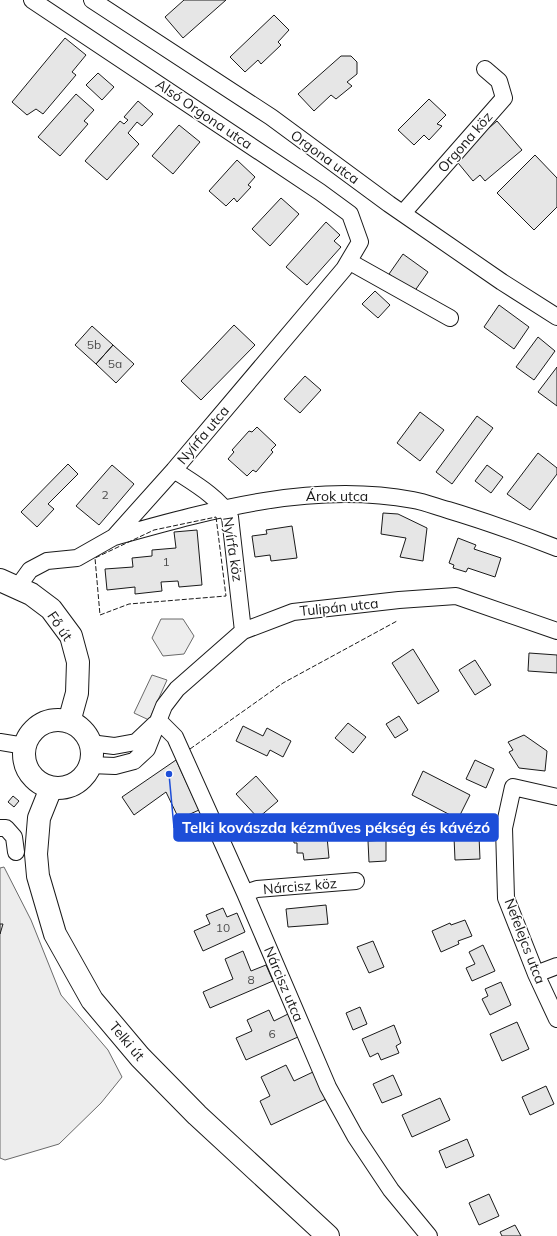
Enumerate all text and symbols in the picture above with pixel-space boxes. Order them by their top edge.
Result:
street label: Alsó Orgona utca [152,75,256,153]
street label: Orgona köz [434,108,496,176]
street label: Orgona utca [287,126,363,188]
house number: 5b [87,337,101,352]
house number: 5a [108,356,122,371]
street label: Nyírfa utca [173,402,233,468]
house number: 2 [101,487,109,502]
street label: Árok utca [306,487,368,505]
street label: Nyírfa köz [219,515,247,583]
house number: 1 [162,554,170,569]
street label: Tulipán utca [299,594,379,620]
street label: Fő út [44,608,77,644]
callout: Telki kovászda kézműves pékség és kávézó [174,814,498,841]
text: Telki kovászda kézműves pékség és kávézó [182,818,490,837]
street label: Nárcisz köz [262,874,338,898]
street label: Nefelejcs utca [500,896,550,986]
house number: 10 [216,920,230,935]
street label: Nárcisz utca [260,944,308,1024]
house number: 8 [247,972,255,987]
street label: Telki út [105,1018,149,1064]
house number: 6 [268,1026,276,1041]

